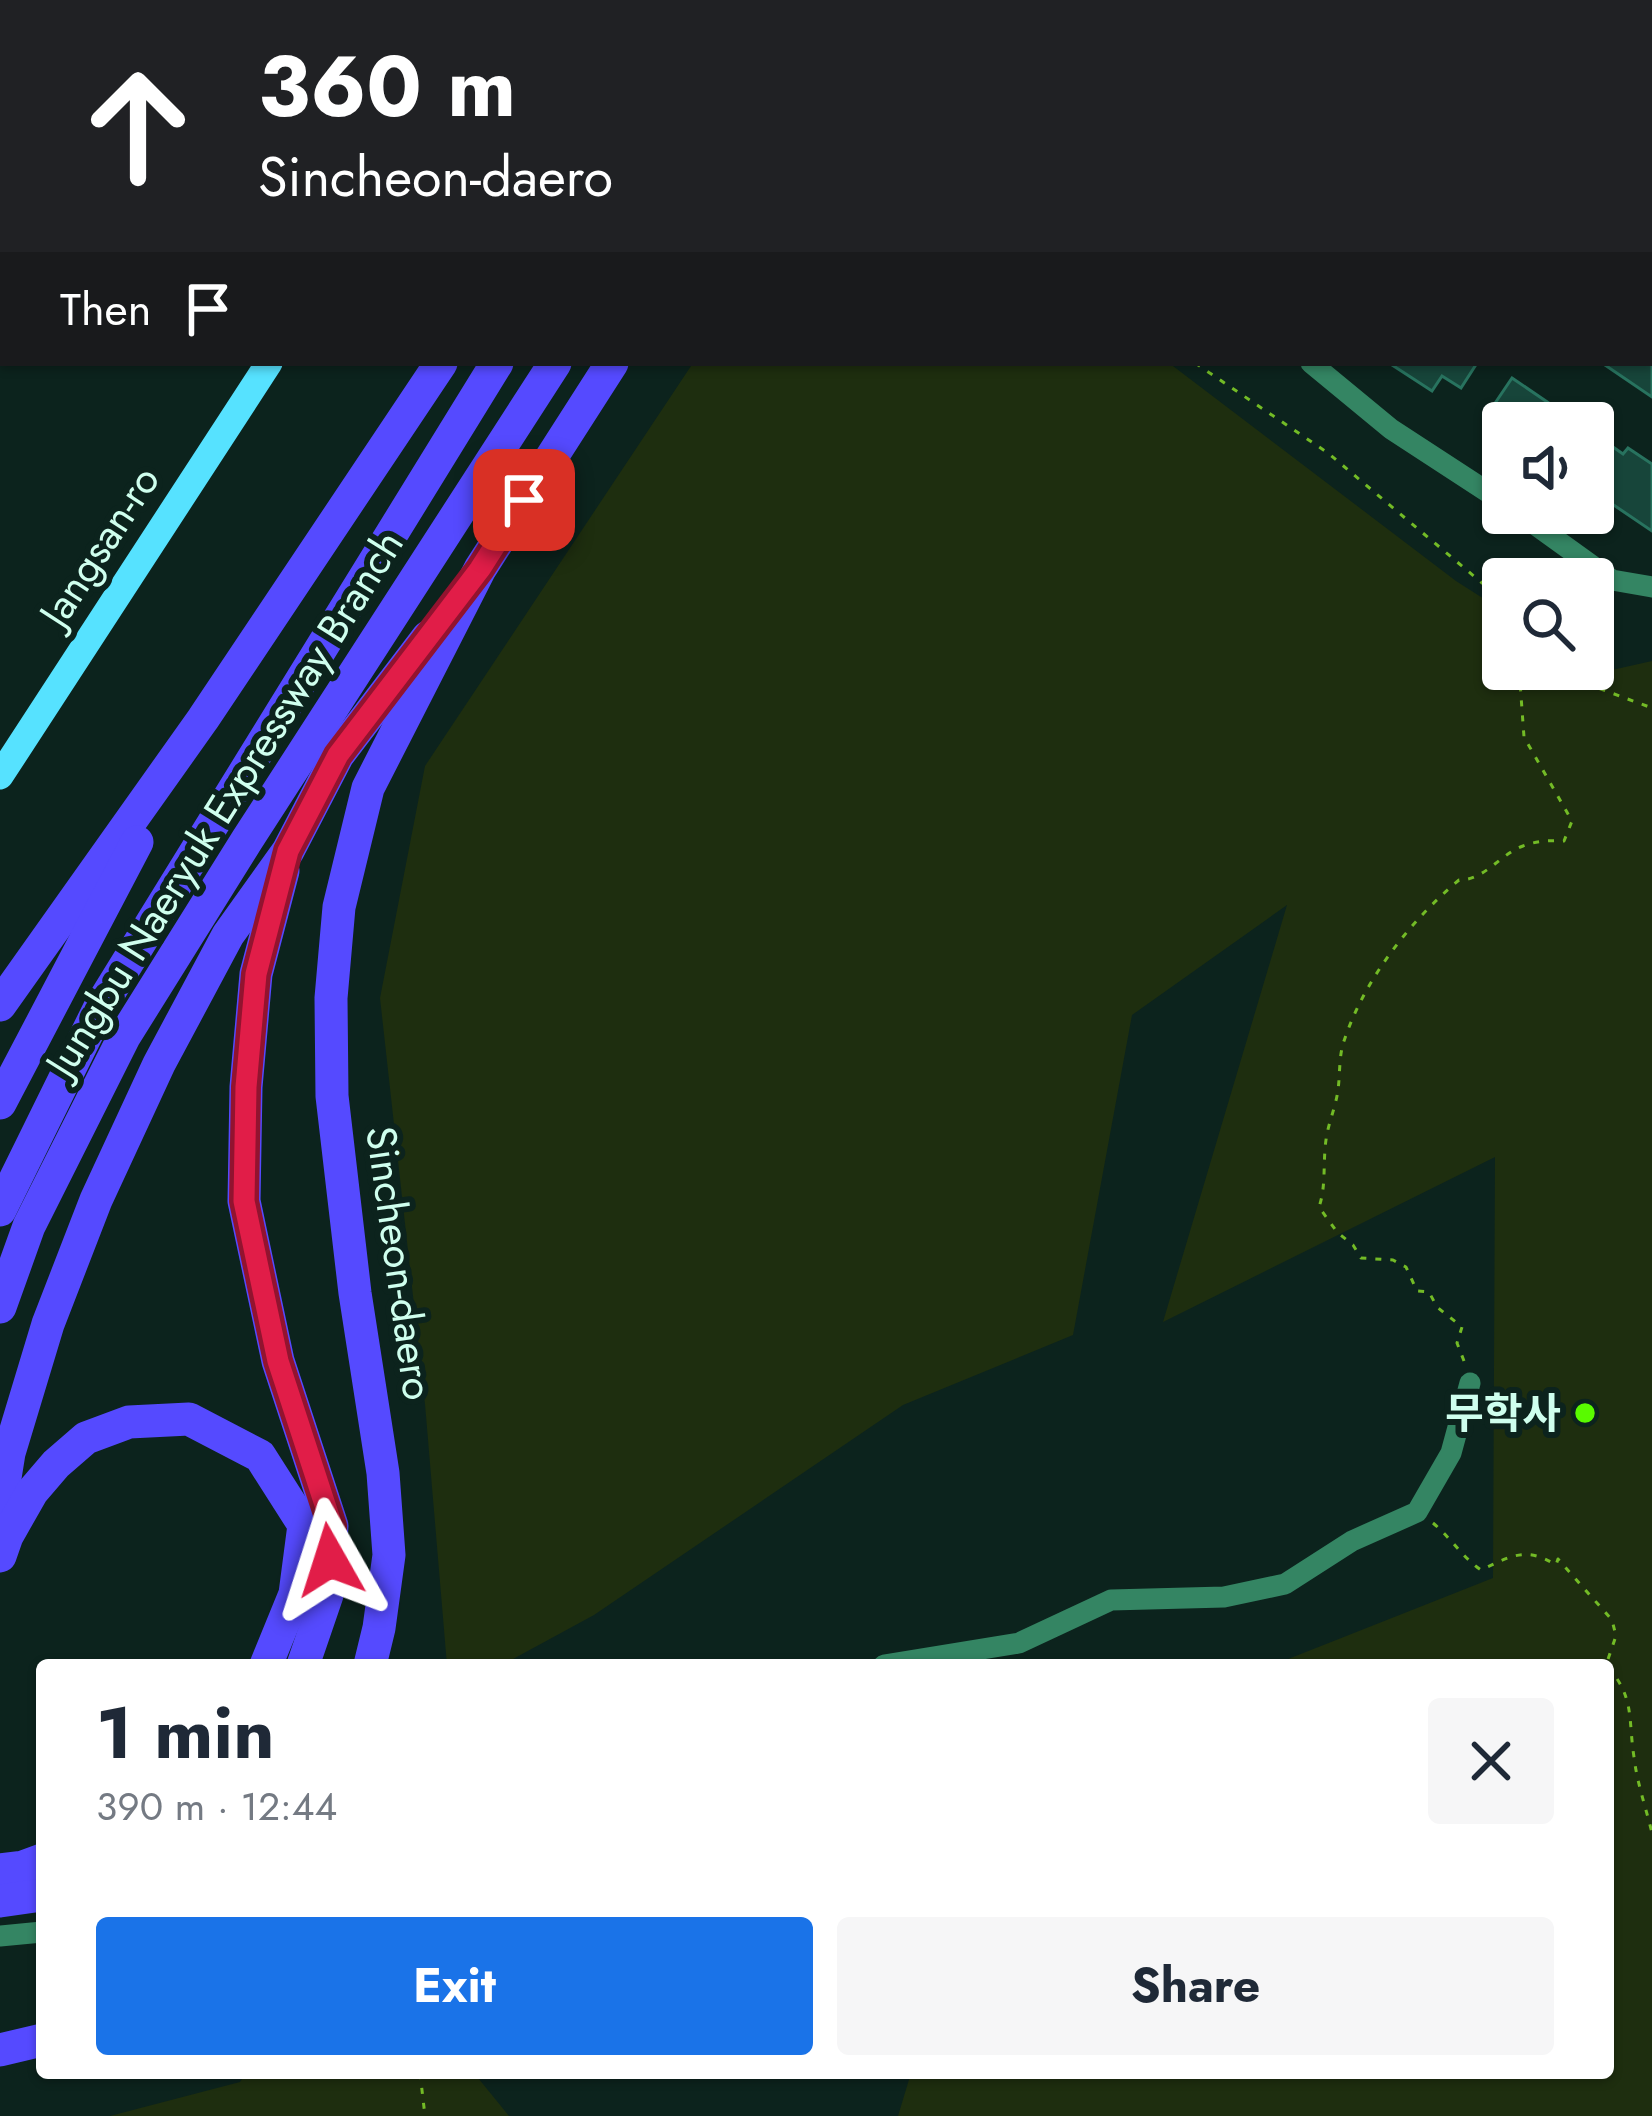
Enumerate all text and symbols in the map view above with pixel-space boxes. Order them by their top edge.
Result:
text: 360 m [258,26,516,148]
icon: ahead [60,48,216,204]
text: Sincheon-daero [258,138,613,216]
icon: arrive [175,276,241,342]
text: Then [60,277,151,342]
map controls [1482,402,1614,690]
button: sound [1482,402,1614,534]
pin [473,449,575,551]
street label: Jangsan-ro [22,454,174,643]
icon: arrive [491,467,557,533]
street label: Jungbu Naeryuk Expressway Branch [28,518,418,1092]
button: search [1482,558,1614,690]
street label: Sincheon-daero [350,1122,449,1404]
place label: 무학사 [1445,1383,1561,1444]
marker: 무학사 [1572,1400,1598,1426]
position arrow [267,1497,393,1623]
text: 1 min [96,1681,275,1785]
button: close [1428,1698,1554,1824]
text: 390 m · 12:44 [96,1778,337,1835]
button: Exit [96,1917,813,2055]
button: Share [837,1917,1554,2055]

